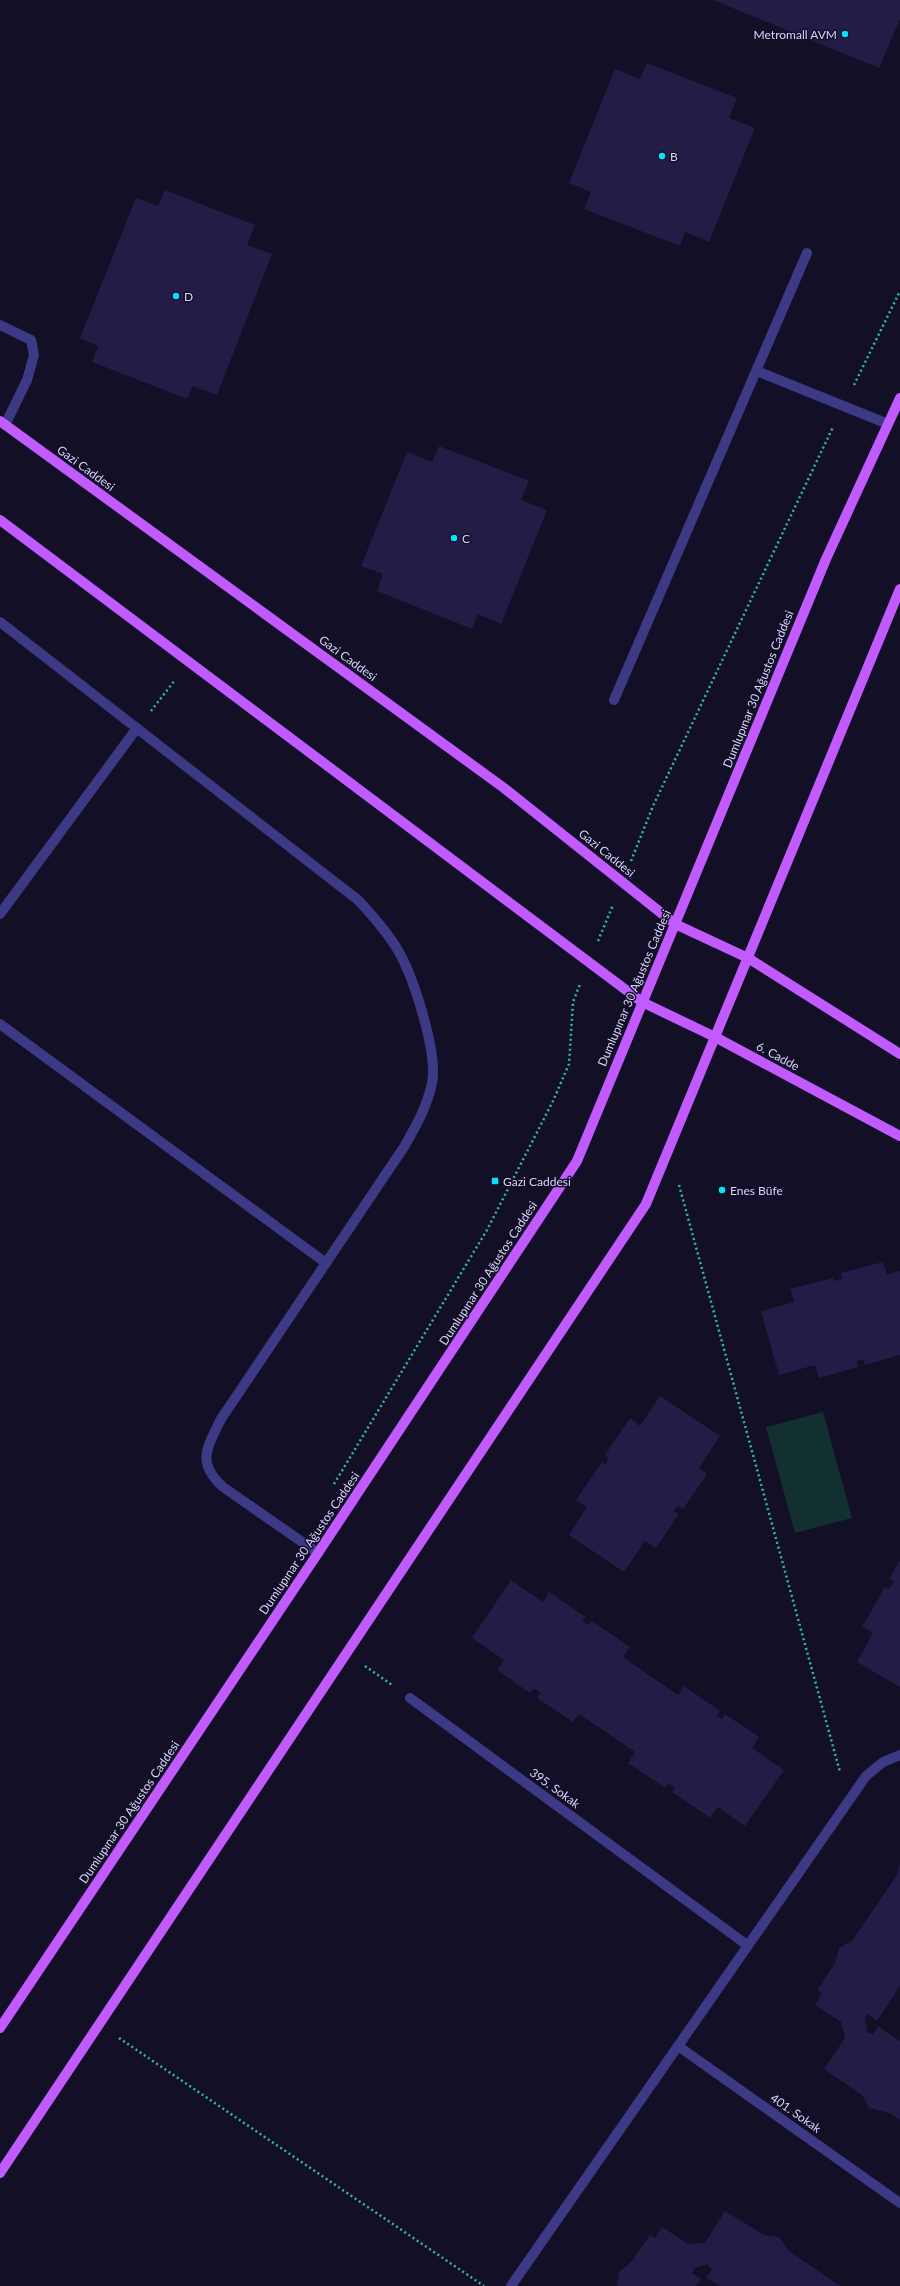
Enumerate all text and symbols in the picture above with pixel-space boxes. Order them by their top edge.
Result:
place label: Metromall AVM [754,27,837,42]
marker: Metromall AVM [840,29,850,39]
place label: B [670,149,678,164]
marker: B [657,151,667,161]
place label: D [184,289,193,304]
marker: D [171,291,181,301]
street label: Gazi Caddesi [54,442,118,494]
place label: C [462,531,470,546]
marker: C [449,533,459,543]
street label: Dumlupınar 30 Ağustos Caddesi [719,608,797,770]
street label: Gazi Caddesi [316,632,380,684]
street label: Gazi Caddesi [576,826,638,880]
street label: Dumlupınar 30 Ağustos Caddesi [594,907,674,1069]
street label: 6. Cadde [754,1038,802,1074]
place label: Gazi Caddesi [503,1174,571,1189]
marker: Gazi Caddesi [490,1176,500,1186]
place label: Enes Büfe [730,1183,783,1198]
marker: Enes Büfe [717,1185,727,1195]
street label: Dumlupınar 30 Ağustos Caddesi [436,1198,540,1348]
street label: Dumlupınar 30 Ağustos Caddesi [256,1469,362,1617]
street label: Dumlupınar 30 Ağustos Caddesi [76,1738,182,1886]
street label: 395. Sokak [527,1765,584,1812]
street label: 401. Sokak [768,2090,825,2136]

